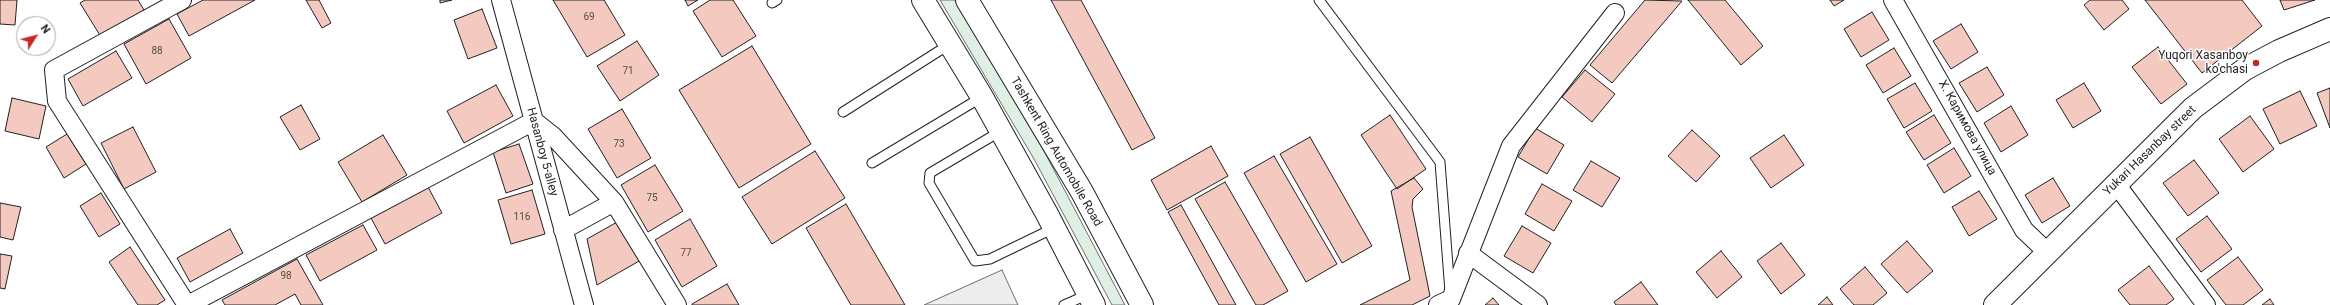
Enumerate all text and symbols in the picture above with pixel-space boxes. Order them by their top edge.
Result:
house number: 69 [583,11,595,23]
north arrow [16,16,56,56]
text: N [38,22,53,36]
house number: 88 [151,45,163,57]
place label: Yuqori Xasanboy ko'chasi [2158,49,2248,77]
marker: Yuqori Xasanboy ko'chasi [2251,58,2261,68]
house number: 71 [622,65,634,77]
street label: Tashkent Ring Automobile Road [1007,75,1105,229]
street label: Х. Каримова улица [1935,78,1999,178]
street label: Yukari Hasanbay street [2101,103,2199,199]
street label: Hasanboy 5-alley [523,106,561,198]
house number: 73 [613,138,625,150]
house number: 75 [646,192,658,204]
house number: 116 [514,211,530,223]
house number: 77 [680,247,692,259]
house number: 98 [280,270,292,282]

